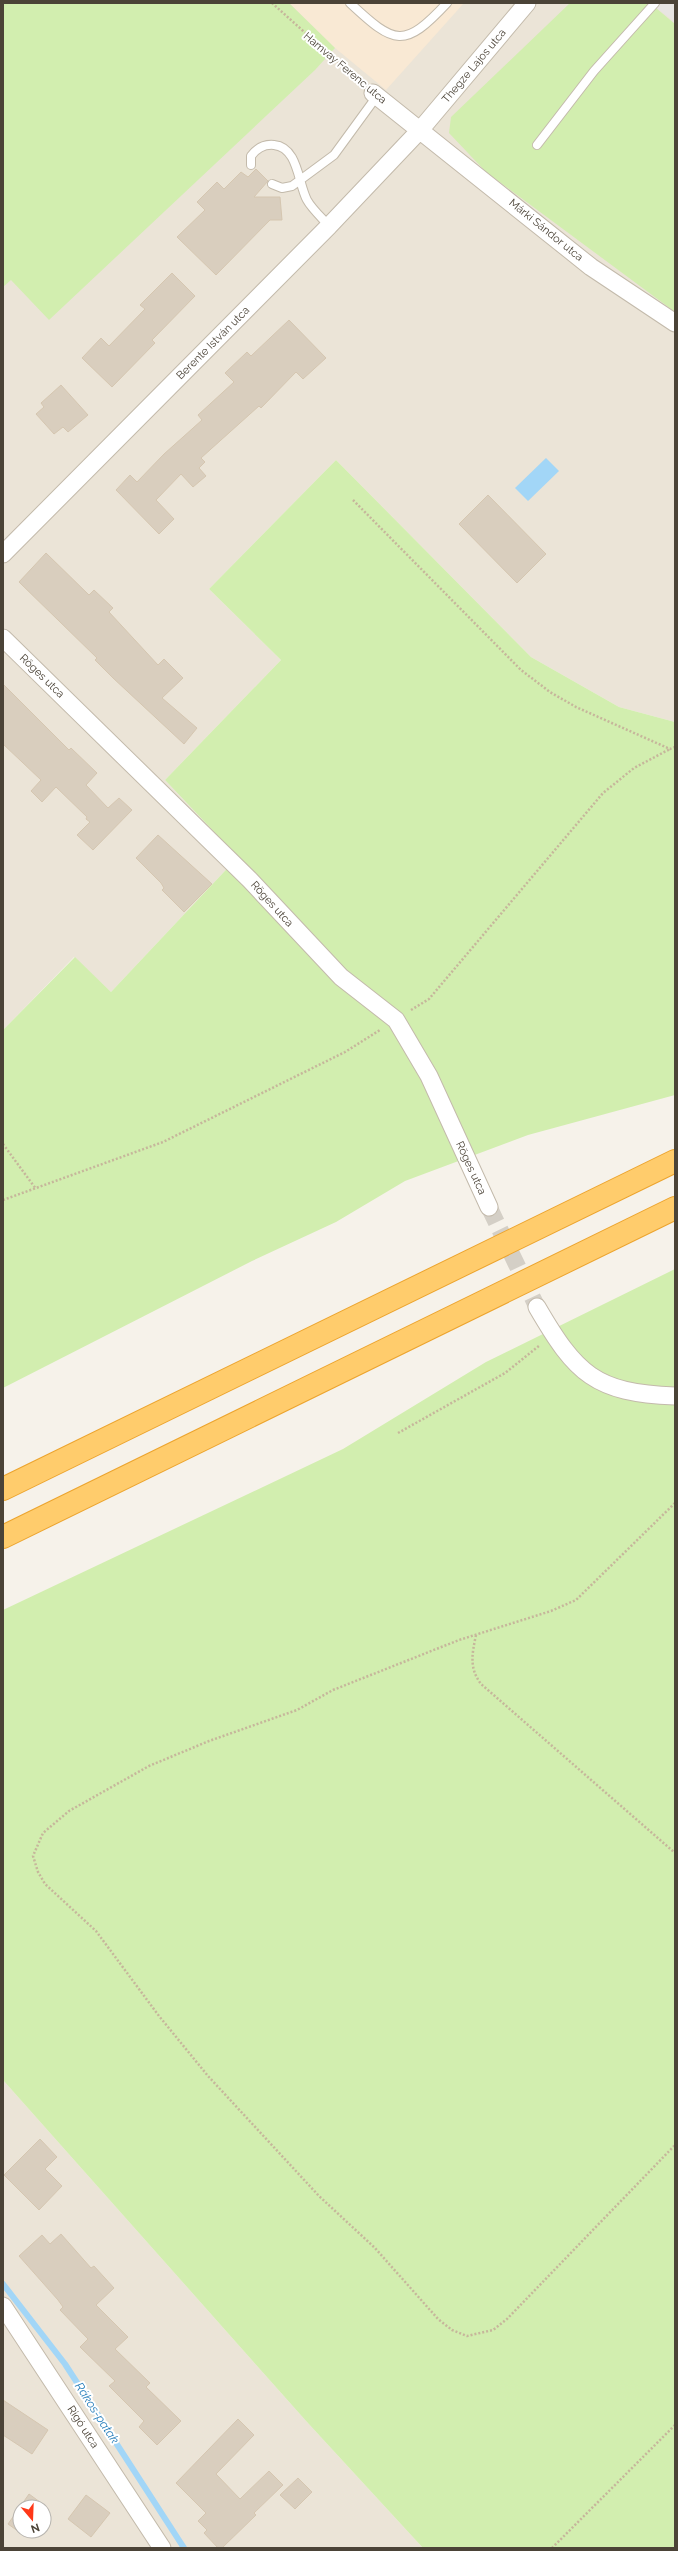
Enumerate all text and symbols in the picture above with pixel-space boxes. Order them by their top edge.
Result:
street label: Thegze Lajos utca [439,26,509,106]
street label: Hamvay Ferenc utca [301,30,389,106]
street label: Márki Sándor utca [506,196,586,264]
street label: Berente István utca [174,304,252,382]
street label: Röges utca [17,651,67,701]
street label: Röges utca [248,878,296,930]
street label: Röges utca [453,1139,489,1197]
water label: Rákos-patak [72,2380,122,2447]
street label: Rigó utca [65,2403,101,2451]
north arrow [12,2499,52,2539]
text: N [29,2520,41,2535]

